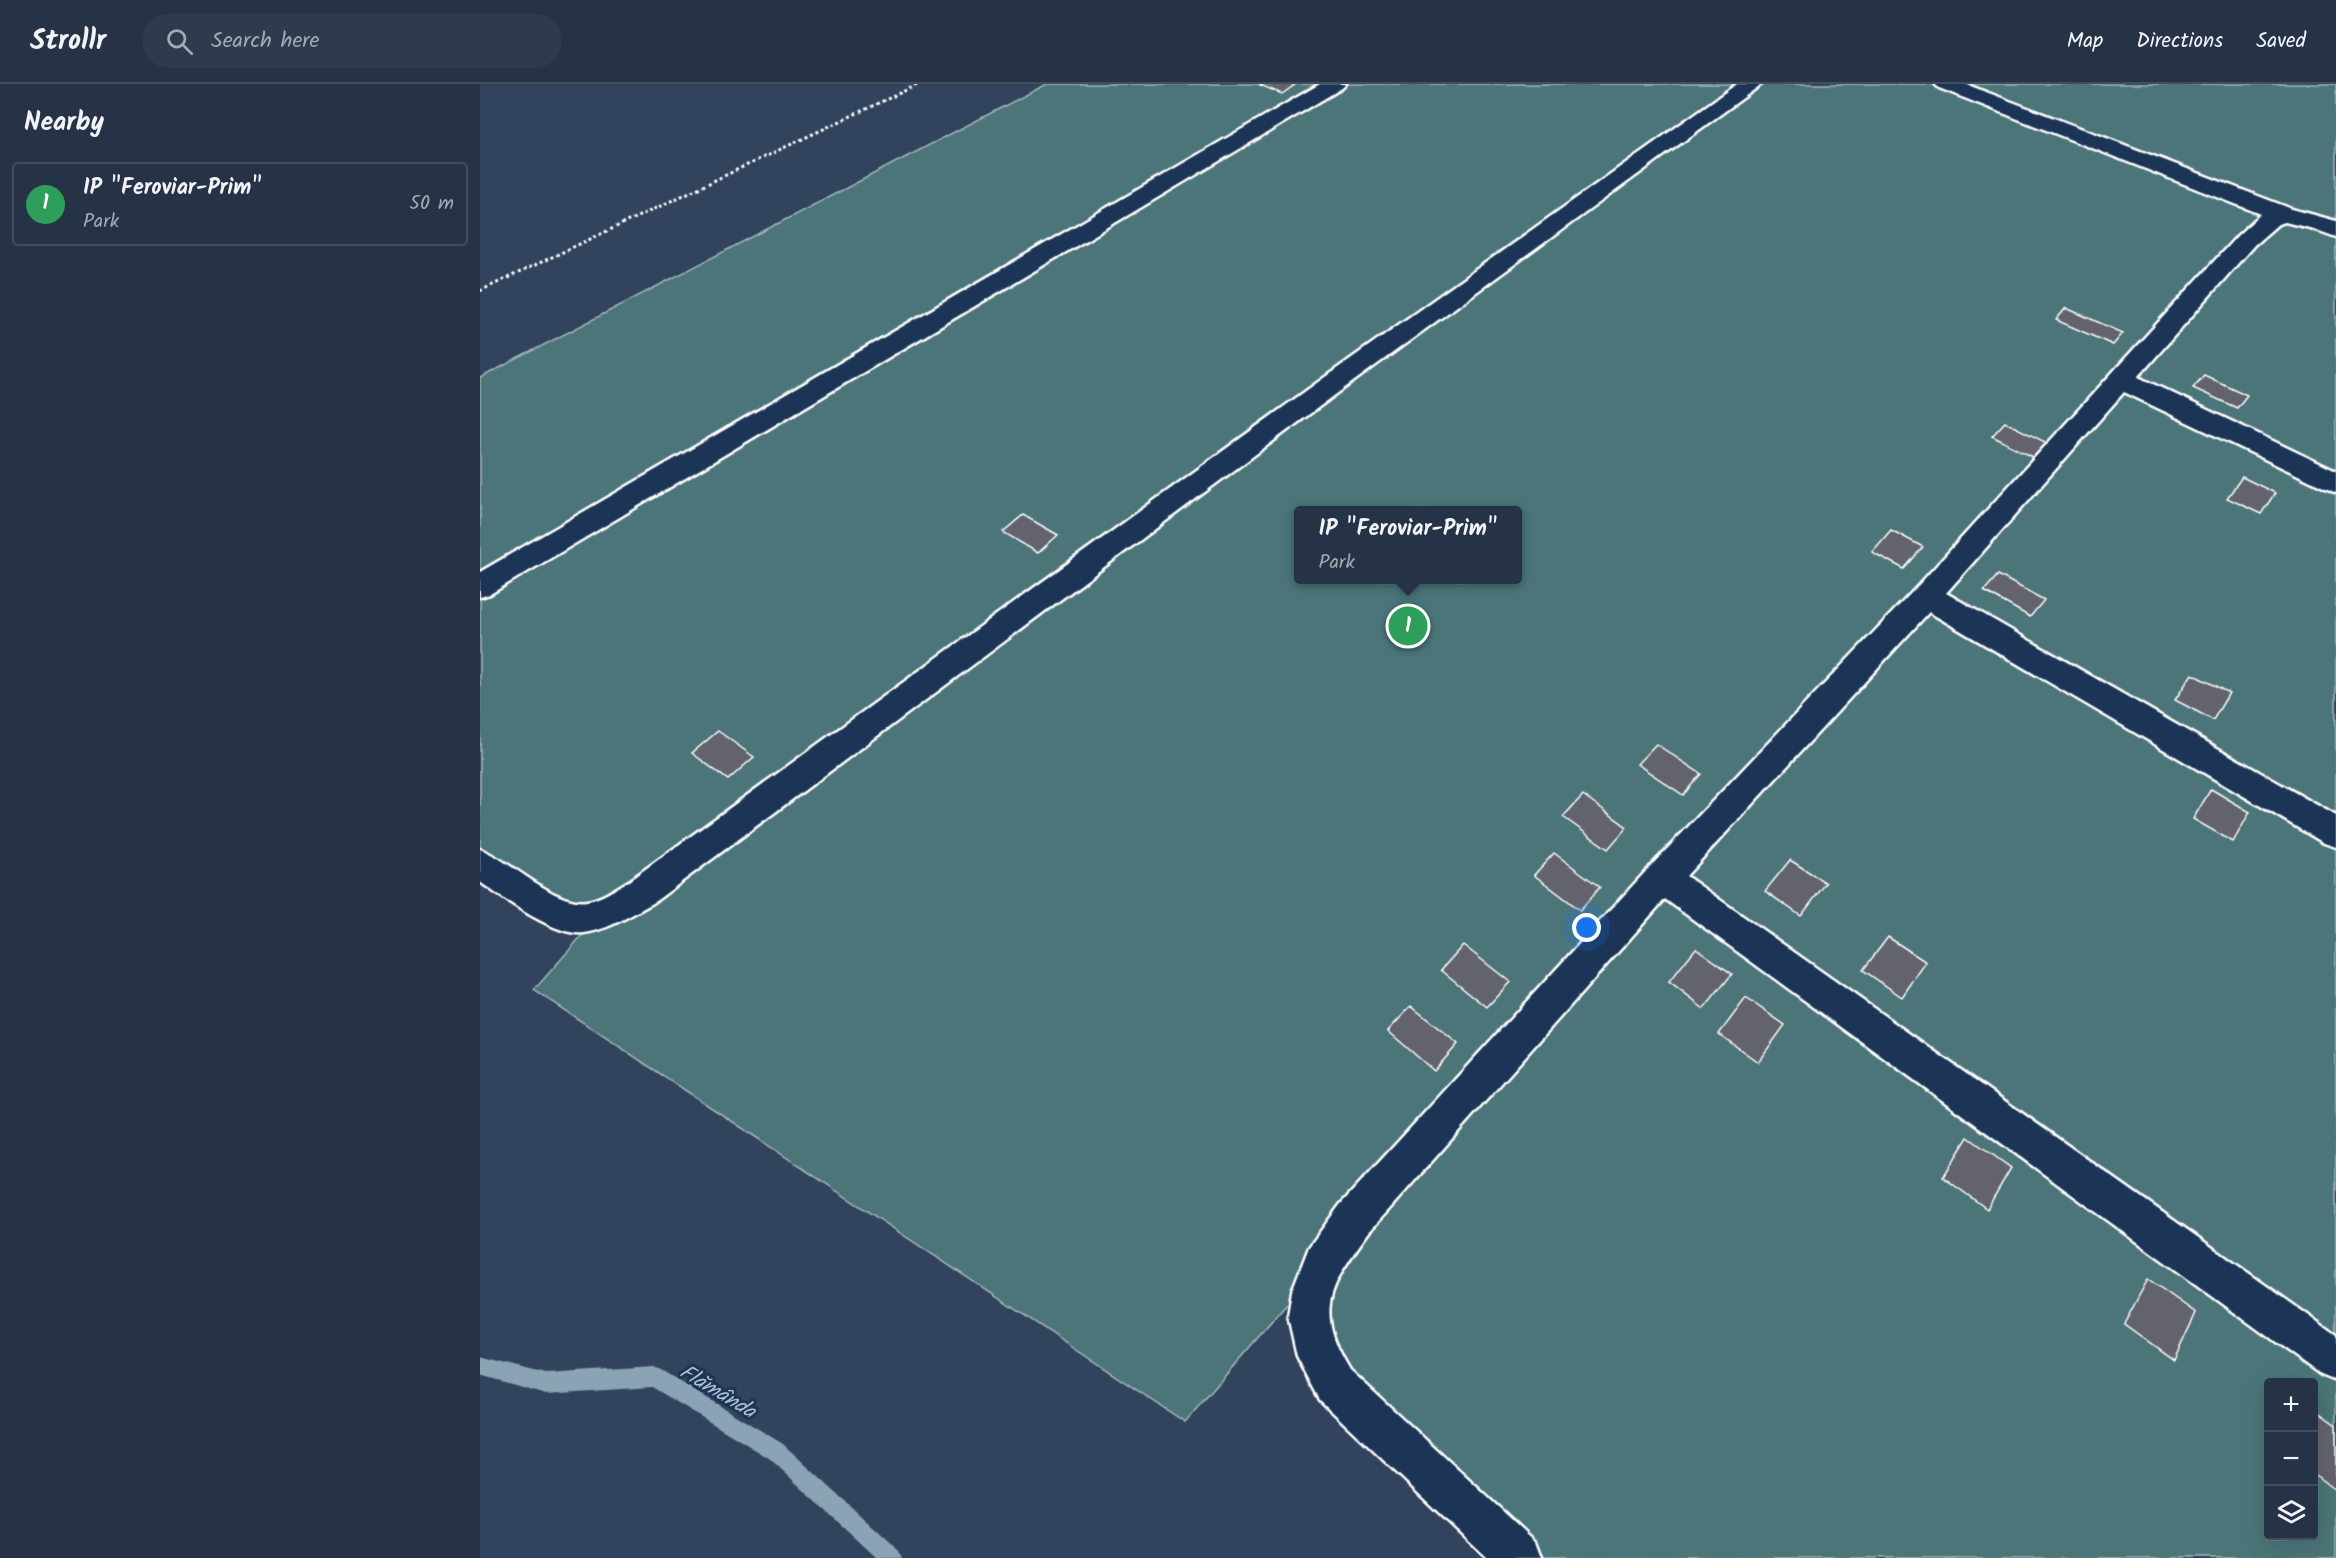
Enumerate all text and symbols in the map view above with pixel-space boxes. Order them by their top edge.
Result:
search box [142,14,562,68]
text: Strollr [30,19,106,64]
text: Search here [211,24,320,59]
icon: search [163,25,196,58]
text: Map [2067,25,2103,58]
text: Directions [2136,25,2223,58]
text: Saved [2256,25,2306,58]
text: Nearby [24,102,104,144]
text: IP "Feroviar-Prim" [83,171,262,206]
text: 1 [42,188,49,220]
text: 50 m [409,188,454,220]
text: Park [83,206,119,238]
popup [1294,506,1522,584]
text: IP "Feroviar-Prim" [1319,512,1497,547]
text: Park [1319,547,1355,579]
pin: 1 [1388,604,1428,648]
your location [1572,913,1601,942]
water label: Flămânda [673,1356,763,1429]
map controls [2264,1378,2318,1540]
button: + [2264,1378,2318,1432]
button: − [2264,1432,2318,1486]
button: layers [2264,1486,2318,1540]

